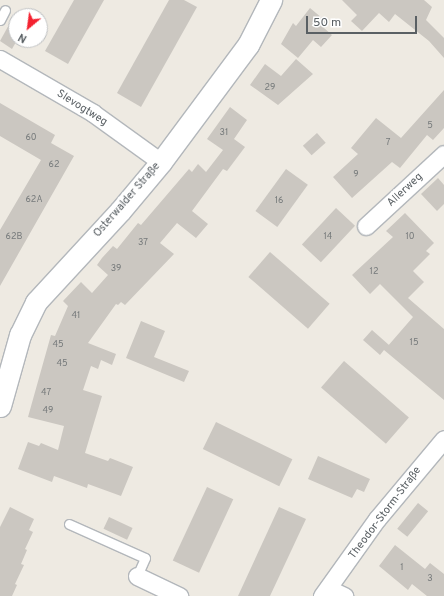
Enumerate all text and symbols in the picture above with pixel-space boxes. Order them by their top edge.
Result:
north arrow [8,8,48,48]
scale bar [308,8,419,34]
text: 50 m [313,15,341,31]
text: N [16,30,30,46]
house number: 29 [265,83,275,93]
street label: Slevogtweg [54,87,110,129]
house number: 5 [427,121,433,131]
house number: 31 [220,128,228,138]
house number: 60 [25,133,37,143]
house number: 7 [386,138,390,148]
house number: 62 [49,160,59,170]
street label: Osterwalder Straße [91,160,163,240]
house number: 9 [353,170,359,180]
street label: Allerweg [385,170,425,210]
house number: 62A [26,195,42,205]
house number: 16 [275,196,283,206]
house number: 62B [6,232,22,242]
house number: 14 [324,232,332,242]
house number: 10 [405,232,415,242]
house number: 37 [138,238,148,248]
house number: 39 [111,264,121,274]
house number: 12 [370,267,378,277]
house number: 41 [72,311,80,321]
house number: 15 [410,338,418,348]
house number: 45 [52,340,64,350]
house number: 45 [56,359,68,369]
house number: 47 [41,388,51,398]
house number: 49 [43,406,53,416]
street label: Theodor-Storm-Straße [346,464,424,562]
house number: 1 [400,563,404,573]
house number: 3 [427,574,433,584]

